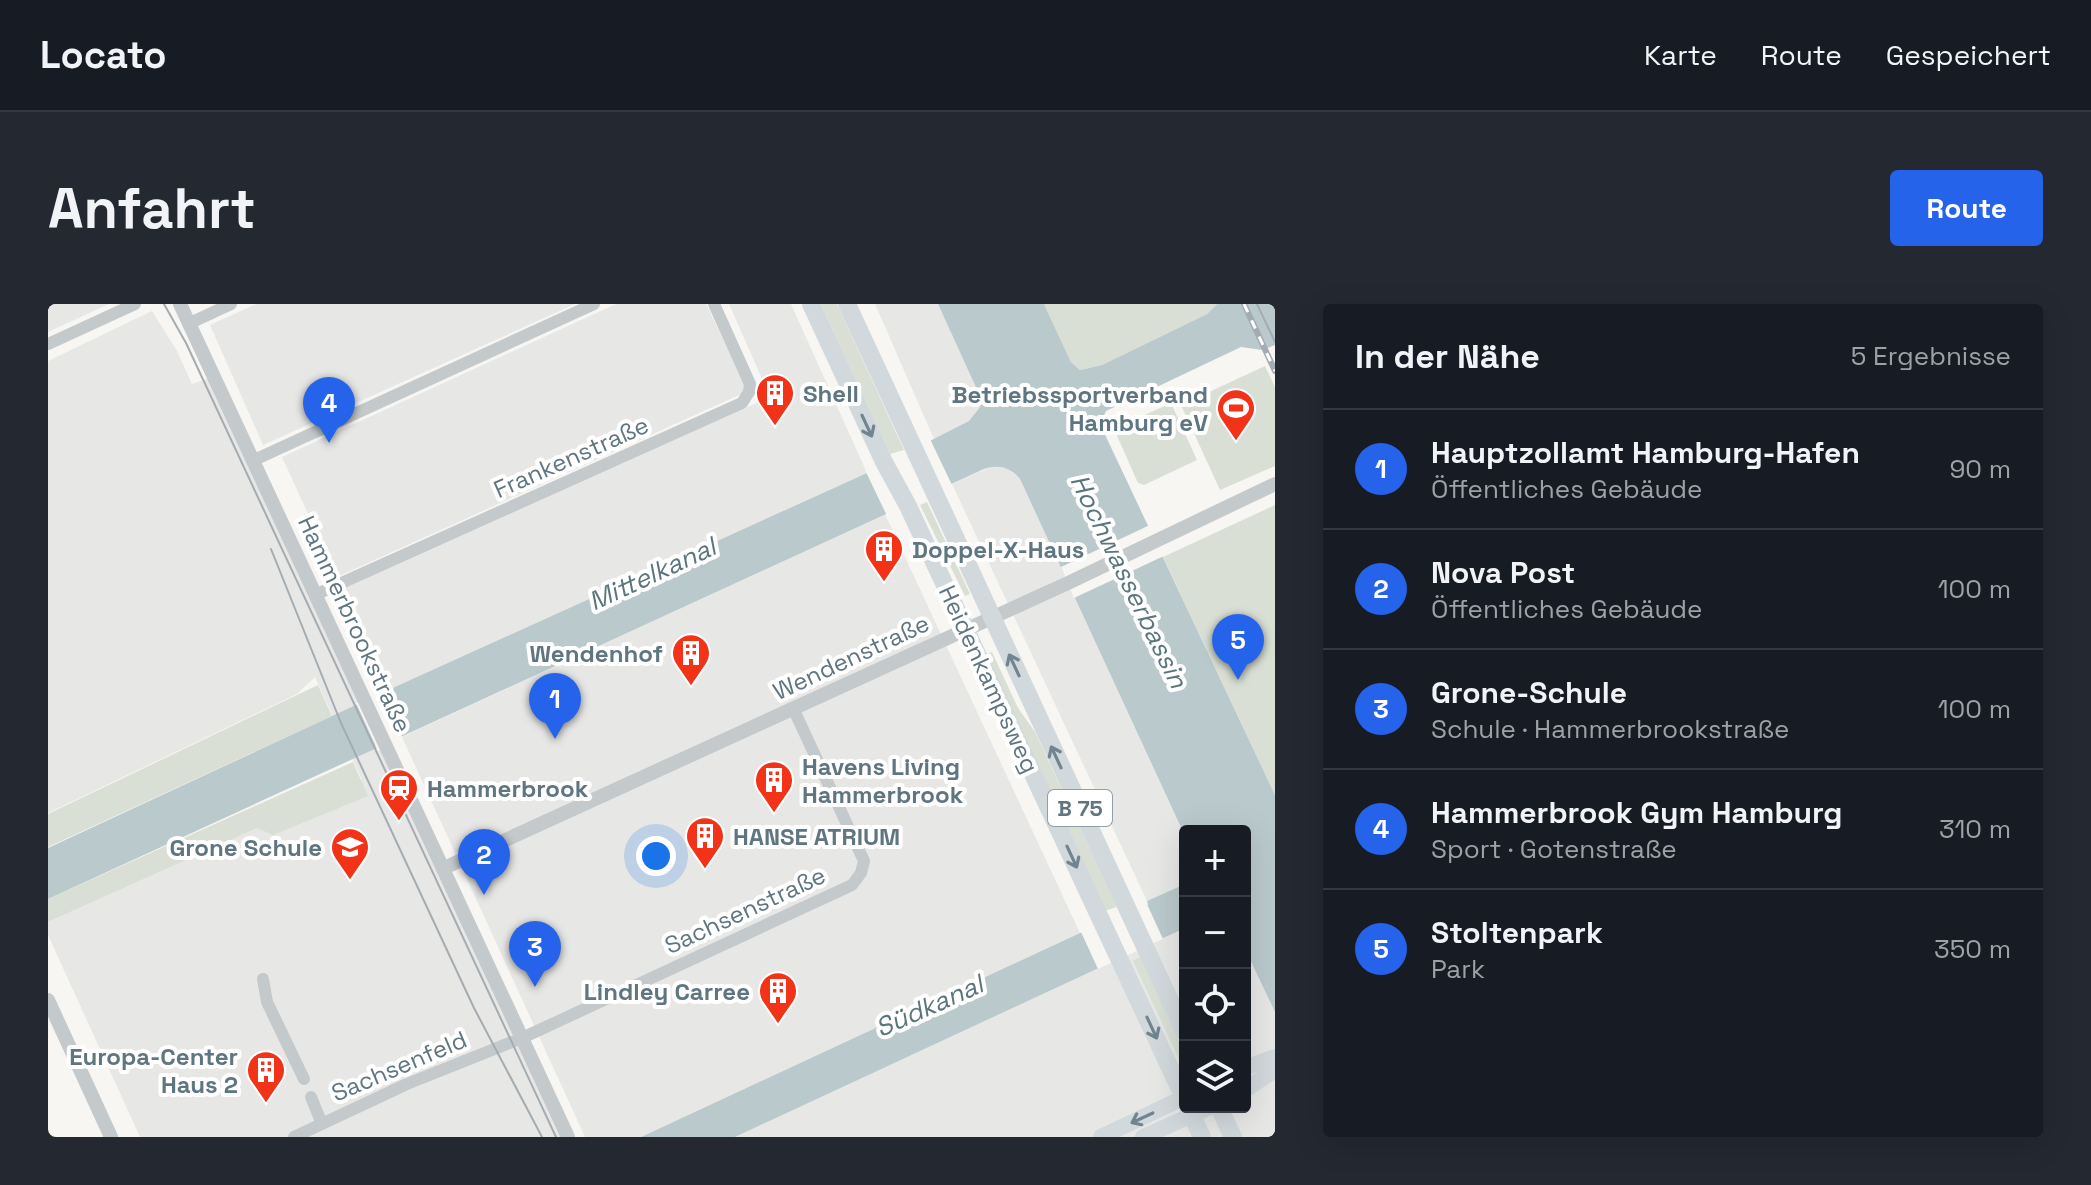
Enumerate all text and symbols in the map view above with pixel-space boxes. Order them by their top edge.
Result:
text: Locato [40,31,167,79]
text: Karte [1644,37,1717,73]
text: Route [1761,37,1842,73]
text: Gespeichert [1886,37,2051,73]
button: Route [1890,170,2043,246]
text: Anfahrt [48,173,256,244]
text: In der Nähe [1355,335,1540,378]
text: 5 Ergebnisse [1851,339,2011,373]
building icon: Shell [754,372,796,427]
pin: 4 [303,377,355,443]
place label: Shell [803,378,859,409]
place label: Betriebssportverband Hamburg eV [952,379,1208,438]
sports icon: Betriebssportverband Hamburg eV [1215,387,1257,442]
street label: Frankenstraße [489,409,653,505]
one-way arrow [860,413,875,437]
text: Hauptzollamt Hamburg-Hafen [1431,433,1860,472]
text: 1 [1375,452,1387,486]
text: 90 m [1949,452,2011,486]
water label: Hochwasserbassin [1062,468,1196,694]
text: Öffentliches Gebäude [1431,472,1703,506]
street label: Hammerbrookstraße [291,511,419,737]
building icon: Doppel-X-Haus [863,528,905,583]
water label: Mittelkanal [583,529,724,618]
place label: Doppel-X-Haus [912,534,1084,565]
text: Nova Post [1431,553,1575,592]
text: 2 [1373,572,1389,606]
text: 100 m [1938,572,2011,606]
street label: Heidenkampsweg [932,580,1046,778]
text: Öffentliches Gebäude [1431,592,1703,626]
street label: Wendenstraße [768,607,934,707]
pin: 5 [1212,614,1264,680]
building icon: Wendenhof [670,632,712,687]
place label: Wendenhof [529,638,663,669]
one-way arrow [1005,653,1020,678]
pin: 1 [529,673,581,739]
text: Grone-Schule [1431,673,1627,712]
text: 3 [1373,692,1389,726]
text: 100 m [1938,692,2011,726]
text: Schule · Hammerbrookstraße [1431,712,1789,746]
one-way arrow [1048,745,1063,770]
place label: Havens Living Hammerbrook [802,751,964,810]
building icon: Havens Living Hammerbrook [753,759,795,814]
station icon: Hammerbrook [378,767,420,822]
place label: Hammerbrook [427,773,589,804]
road number: B 75 [1048,790,1112,826]
text: Hammerbrook Gym Hamburg [1431,793,1843,832]
text: 4 [1373,812,1389,846]
text: 310 m [1939,812,2011,846]
building icon: HANSE ATRIUM [684,815,726,870]
place label: HANSE ATRIUM [733,821,900,852]
map controls [1179,825,1251,1113]
button: + [1179,825,1251,897]
school or university icon: Grone Schule [329,826,371,881]
pin: 2 [458,829,510,895]
place label: Grone Schule [169,832,322,863]
text: Sport · Gotenstraße [1431,832,1677,866]
your location [636,836,676,876]
one-way arrow [1065,845,1080,869]
street label: Sachsenstraße [660,859,830,961]
button: − [1179,897,1251,969]
text: Stoltenpark [1431,913,1603,952]
pin: 3 [509,921,561,987]
text: 5 [1373,932,1389,966]
text: 350 m [1934,932,2011,966]
text: Park [1431,952,1485,986]
water label: Südkanal [870,966,991,1045]
button: locate [1179,969,1251,1041]
building icon: Lindley Carree [757,970,799,1025]
place label: Lindley Carree [584,976,750,1007]
one-way arrow [1145,1016,1160,1040]
street label: Sachsenfeld [327,1024,471,1108]
place label: Europa-Center Haus 2 [69,1041,238,1100]
button: layers [1179,1041,1251,1113]
building icon: Europa-Center Haus 2 [245,1049,287,1104]
one-way arrow [1131,1111,1155,1126]

